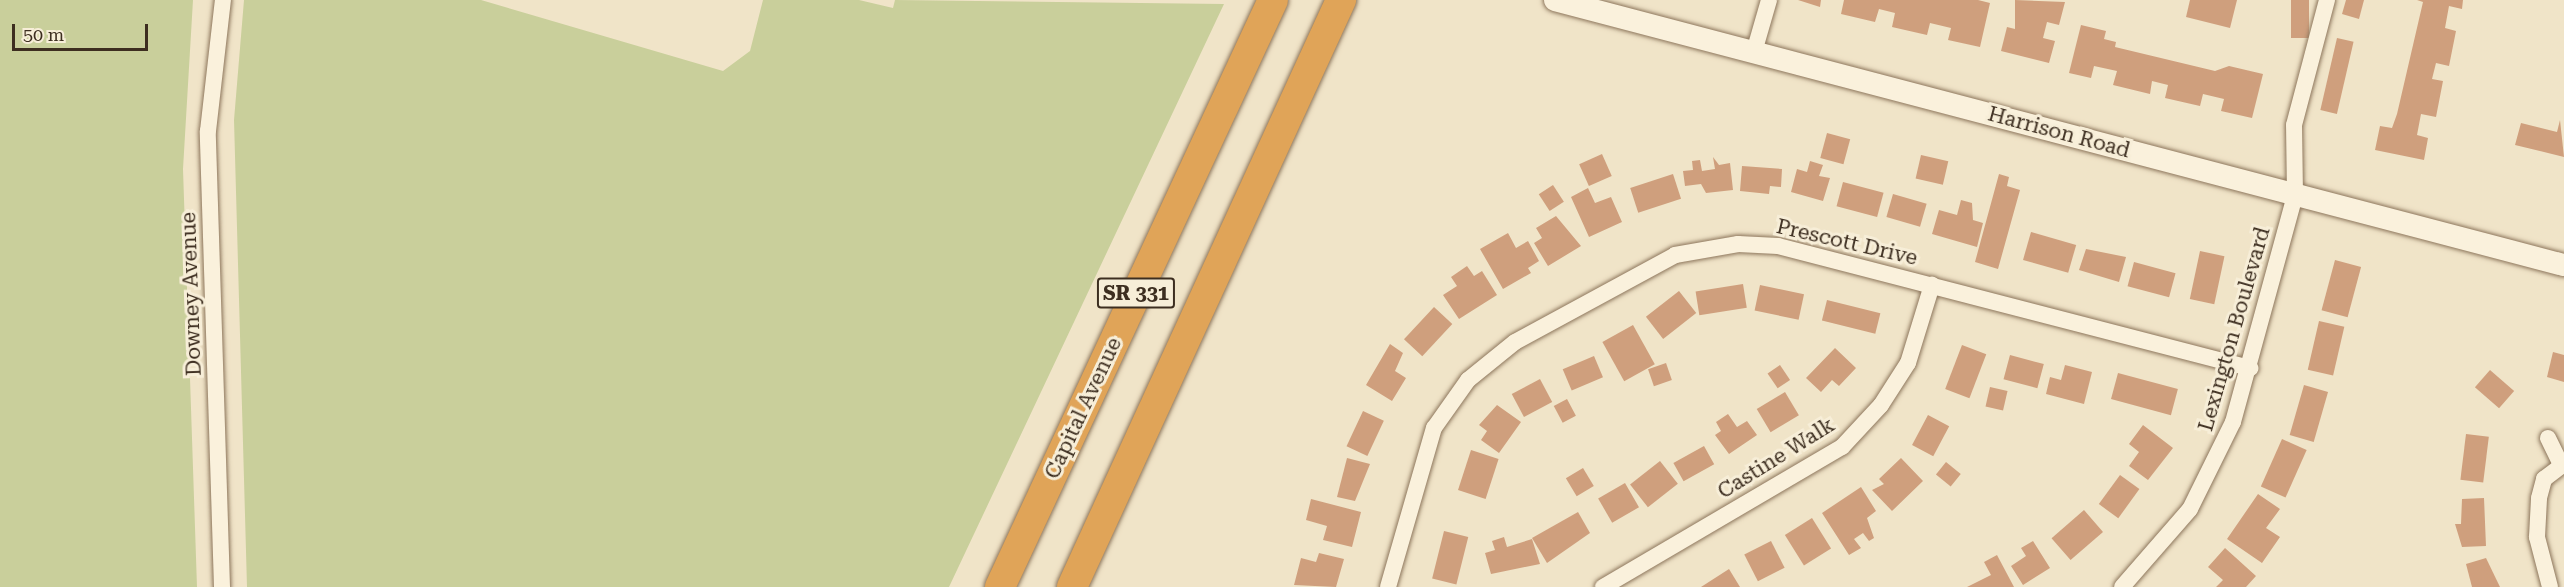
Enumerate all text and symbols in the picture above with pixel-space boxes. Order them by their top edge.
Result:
scale bar [15,12,152,50]
text: 50 m [23,24,64,45]
street label: Harrison Road [1985,101,2133,163]
street label: Downey Avenue [176,212,206,376]
street label: Prescott Drive [1774,214,1920,270]
street label: Lexington Boulevard [2193,224,2275,434]
road number: SR 331 [1096,276,1176,310]
street label: Capital Avenue [1039,333,1127,483]
street label: Castine Walk [1713,412,1839,504]

